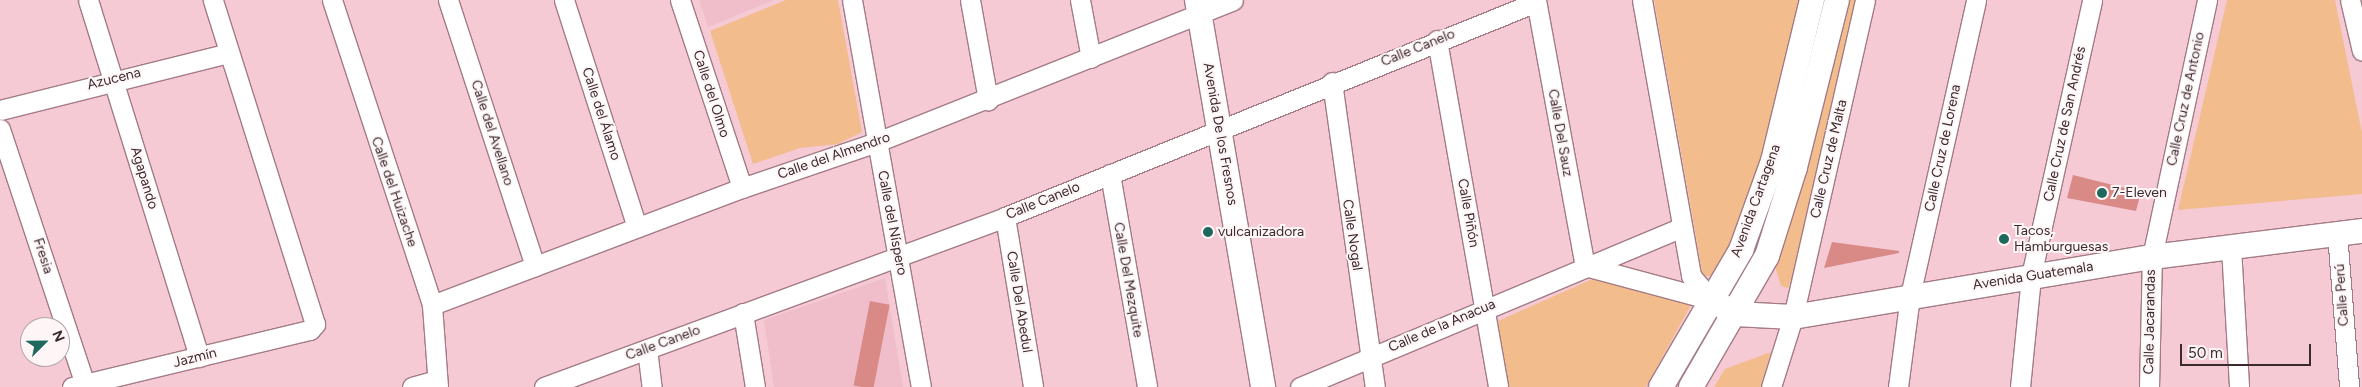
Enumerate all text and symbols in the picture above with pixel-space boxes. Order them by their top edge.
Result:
street label: Calle Canelo [1379,26,1457,70]
street label: Calle Cruz de Antonio [2164,30,2208,168]
street label: Calle Cruz de San Andrés [2040,45,2090,203]
street label: Calle del Olmo [689,48,733,140]
street label: Avenida De los Fresnos [1199,61,1241,207]
street label: Azucena [86,64,142,94]
street label: Calle del Álamo [578,65,624,163]
street label: Calle del Avellano [467,78,517,188]
street label: Calle Cruz de Lorena [1921,83,1965,213]
street label: Calle Del Sauz [1544,88,1576,178]
street label: Calle Cruz de Malta [1807,98,1851,220]
street label: Calle del Almendro [776,129,892,183]
street label: Calle del Huizache [367,135,421,249]
street label: Avenida Cartagena [1728,142,1784,260]
street label: Agapando [127,145,161,211]
street label: Calle del Níspero [874,169,910,277]
street label: Calle Piñón [1454,177,1482,249]
street label: Calle Canelo [1004,179,1082,223]
place label: 7-Eleven [2112,185,2167,201]
marker: 7-Eleven [2096,187,2108,199]
street label: Calle Nogal [1339,198,1365,272]
street label: Calle Del Mezquite [1110,221,1146,339]
place label: Tacos, Hamburguesas [2014,223,2108,256]
place label: vulcanizadora [1218,224,1304,240]
marker: vulcanizadora [1202,226,1214,238]
marker: Tacos, Hamburguesas [1998,233,2010,245]
street label: Fresia [29,236,57,276]
street label: Calle Del Abedul [1003,250,1035,354]
street label: Avenida Guatemala [1972,258,2094,294]
street label: Calle Perú [2331,263,2353,327]
street label: Calle Jacarandas [2141,269,2159,375]
street label: Calle de la Anacua [1386,296,1498,356]
north arrow [20,317,70,367]
street label: Calle Canelo [623,322,703,364]
text: N [48,328,68,345]
scale bar [2182,334,2313,366]
text: 50 m [2188,344,2223,362]
street label: Jazmín [172,345,218,371]

